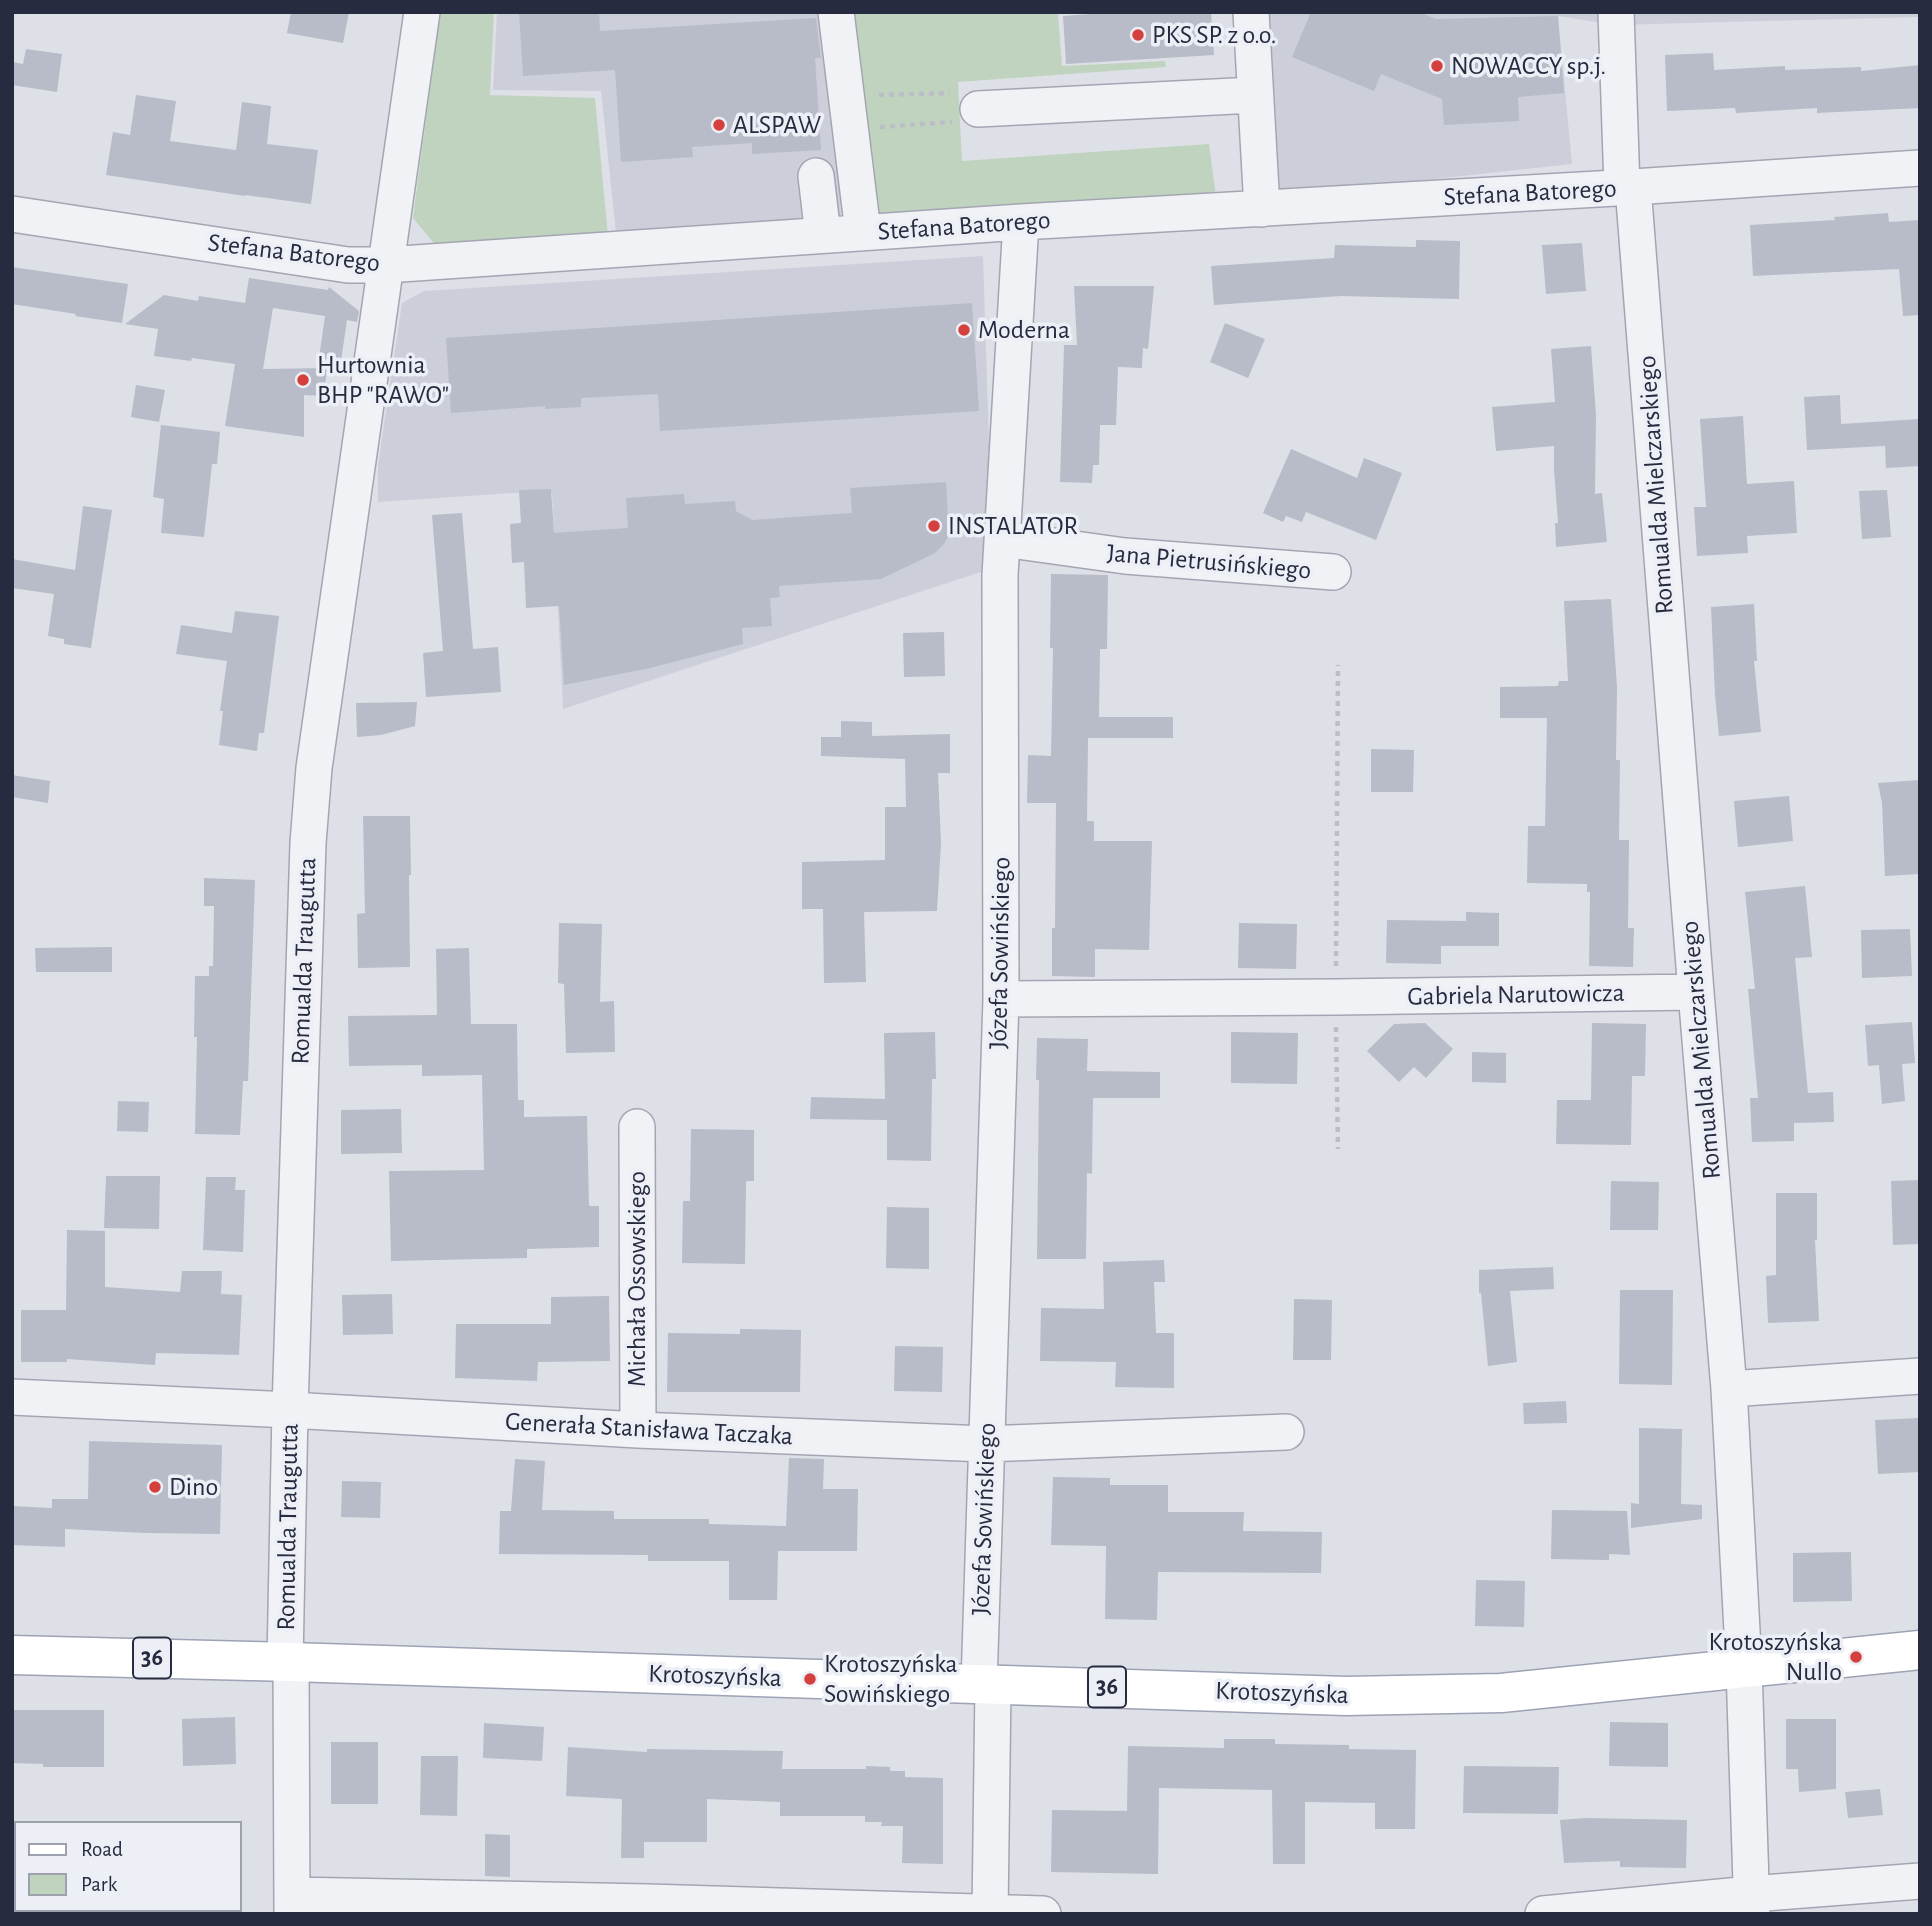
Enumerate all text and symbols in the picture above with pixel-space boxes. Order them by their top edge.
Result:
place label: PKS SP. z o.o. [1152,19,1276,51]
marker: PKS SP. z o.o. [1130,27,1146,43]
place label: NOWACCY sp.j. [1451,50,1606,82]
marker: NOWACCY sp.j. [1429,58,1445,74]
place label: ALSPAW [733,109,821,141]
marker: ALSPAW [711,117,727,133]
street label: Stefana Batorego [1443,173,1617,213]
street label: Stefana Batorego [877,204,1051,248]
street label: Stefana Batorego [206,227,382,279]
place label: Moderna [978,314,1070,346]
marker: Moderna [956,322,972,338]
place label: Hurtownia BHP "RAWO" [317,349,449,410]
street label: Romualda Mielczarskiego [1631,355,1681,615]
marker: Hurtownia BHP "RAWO" [295,372,311,388]
place label: INSTALATOR [948,510,1078,542]
marker: INSTALATOR [926,518,942,534]
street label: Jana Pietrusińskiego [1106,538,1312,586]
street label: Józefa Sowińskiego [983,856,1017,1050]
street label: Romualda Traugutta [285,857,323,1065]
street label: Romualda Mielczarskiego [1674,919,1728,1181]
street label: Gabriela Narutowicza [1407,978,1625,1012]
street label: Michała Ossowskiego [621,1171,653,1387]
street label: Generała Stanisława Taczaka [504,1406,794,1452]
street label: Józefa Sowińskiego [965,1422,1003,1616]
street label: Romualda Traugutta [271,1423,305,1631]
place label: Dino [169,1471,218,1503]
marker: Dino [147,1479,163,1495]
place label: Krotoszyńska Nullo [1708,1626,1842,1688]
road number: 36 [133,1638,171,1678]
place label: Krotoszyńska Sowińskiego [824,1648,958,1710]
marker: Krotoszyńska Nullo [1848,1649,1864,1665]
street label: Krotoszyńska [648,1658,782,1694]
road number: 36 [1088,1666,1126,1708]
marker: Krotoszyńska Sowińskiego [802,1671,818,1687]
street label: Krotoszyńska [1215,1675,1349,1711]
legend [14,1821,242,1912]
text: Road [81,1839,123,1860]
text: Park [81,1874,117,1895]

